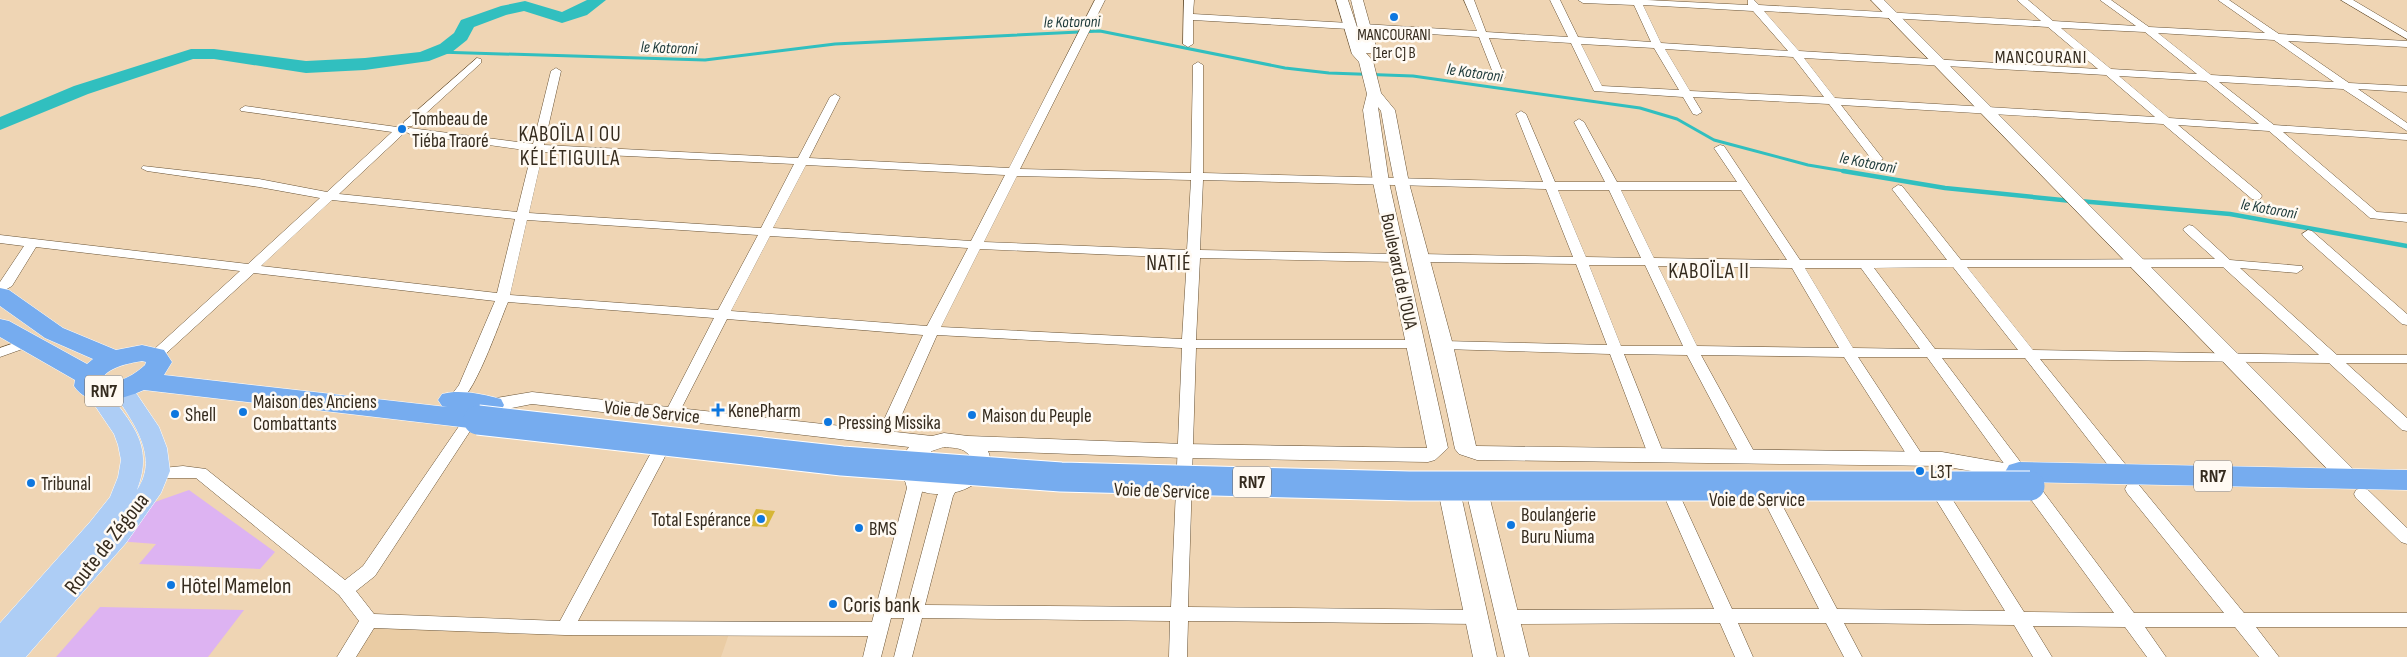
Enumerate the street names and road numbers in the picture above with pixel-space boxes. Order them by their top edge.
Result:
street label: Boulevard de l'OUA [1375,211,1422,332]
road number: RN7 [85,376,123,406]
street label: Voie de Service [603,396,701,429]
road number: RN7 [2194,461,2232,492]
road number: RN7 [1233,467,1271,498]
street label: Voie de Service [1114,478,1210,505]
street label: Route de Zégoua [59,488,155,600]
street label: Voie de Service [1709,489,1805,512]

